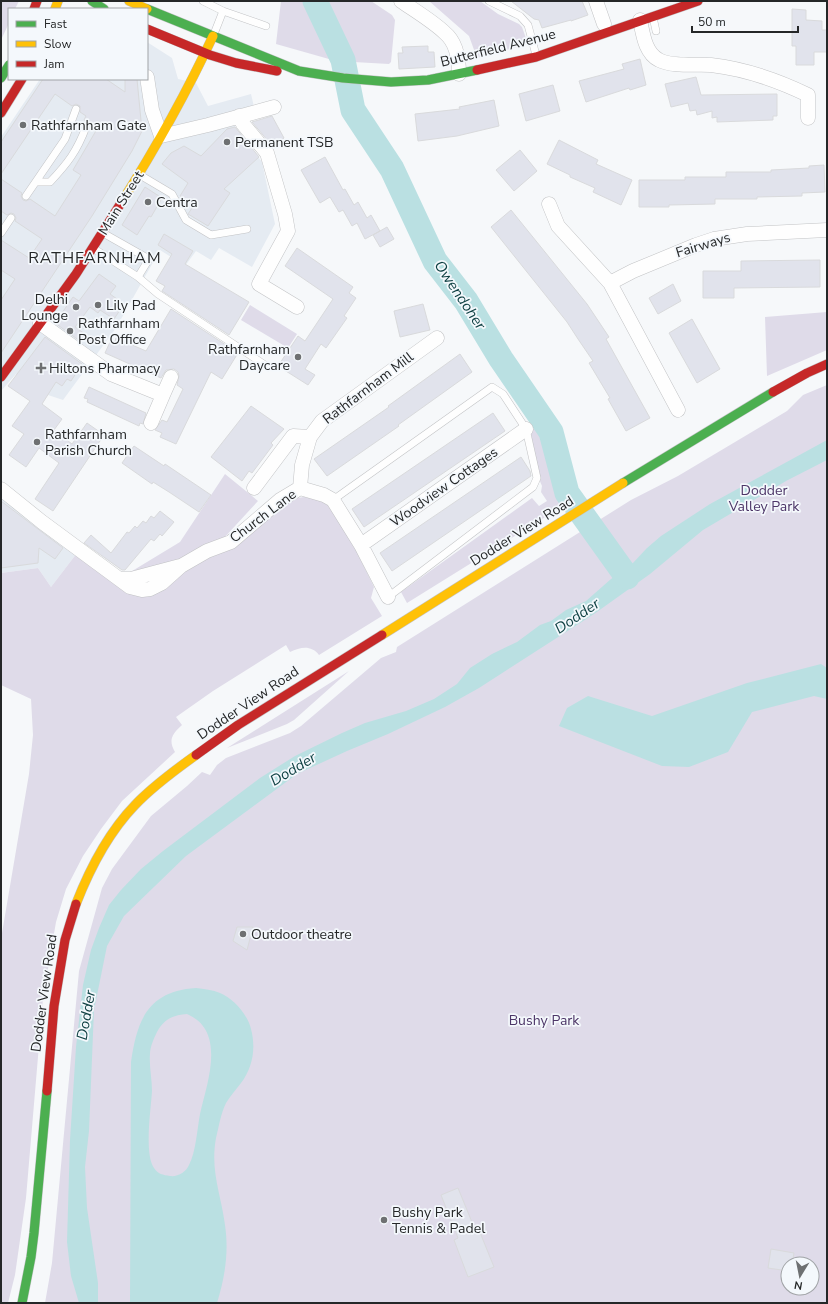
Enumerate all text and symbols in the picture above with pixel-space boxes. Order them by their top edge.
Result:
legend [8,8,148,80]
scale bar [692,8,798,34]
text: 50 m [698,14,726,30]
text: Fast [44,16,67,32]
street label: Butterfield Avenue [438,24,558,72]
text: Slow [44,36,72,52]
text: Jam [43,56,65,72]
place label: Rathfarnham Gate [31,116,146,135]
marker: Rathfarnham Gate [18,120,28,130]
place label: Permanent TSB [235,133,333,152]
marker: Permanent TSB [222,137,232,147]
street label: Main Street [94,167,148,239]
place label: Centra [156,193,198,212]
marker: Centra [143,197,153,207]
street label: Fairways [673,228,733,262]
district label: RATHFARNHAM [28,247,162,269]
water label: Owendoher [429,256,491,334]
place label: Delhi Lounge [21,290,68,325]
place label: Lily Pad [106,296,156,315]
marker: Lily Pad [93,300,103,310]
marker: Delhi Lounge [71,302,81,312]
place label: Rathfarnham Post Office [78,314,160,349]
marker: Rathfarnham Post Office [65,326,75,336]
place label: Rathfarnham Daycare [208,340,290,375]
street label: Rathfarnham Mill [319,347,418,428]
marker: Rathfarnham Daycare [293,352,303,362]
place label: Hiltons Pharmacy [49,359,161,378]
marker: Hiltons Pharmacy [36,363,46,373]
place label: Rathfarnham Parish Church [45,425,132,460]
marker: Rathfarnham Parish Church [32,437,42,447]
street label: Woodview Cottages [386,442,502,531]
park label: Dodder Valley Park [728,481,800,516]
street label: Church Lane [226,485,300,547]
street label: Dodder View Road [467,491,577,571]
water label: Dodder [551,593,604,638]
street label: Dodder View Road [193,662,303,744]
water label: Dodder [266,747,320,791]
place label: Outdoor theatre [251,925,352,944]
marker: Outdoor theatre [238,929,248,939]
street label: Dodder View Road [26,933,62,1053]
water label: Dodder [72,988,100,1042]
park label: Bushy Park [509,1011,580,1030]
place label: Bushy Park Tennis & Padel [392,1203,486,1238]
marker: Bushy Park Tennis & Padel [379,1215,389,1225]
north arrow [780,1256,820,1296]
text: N [793,1277,804,1293]

